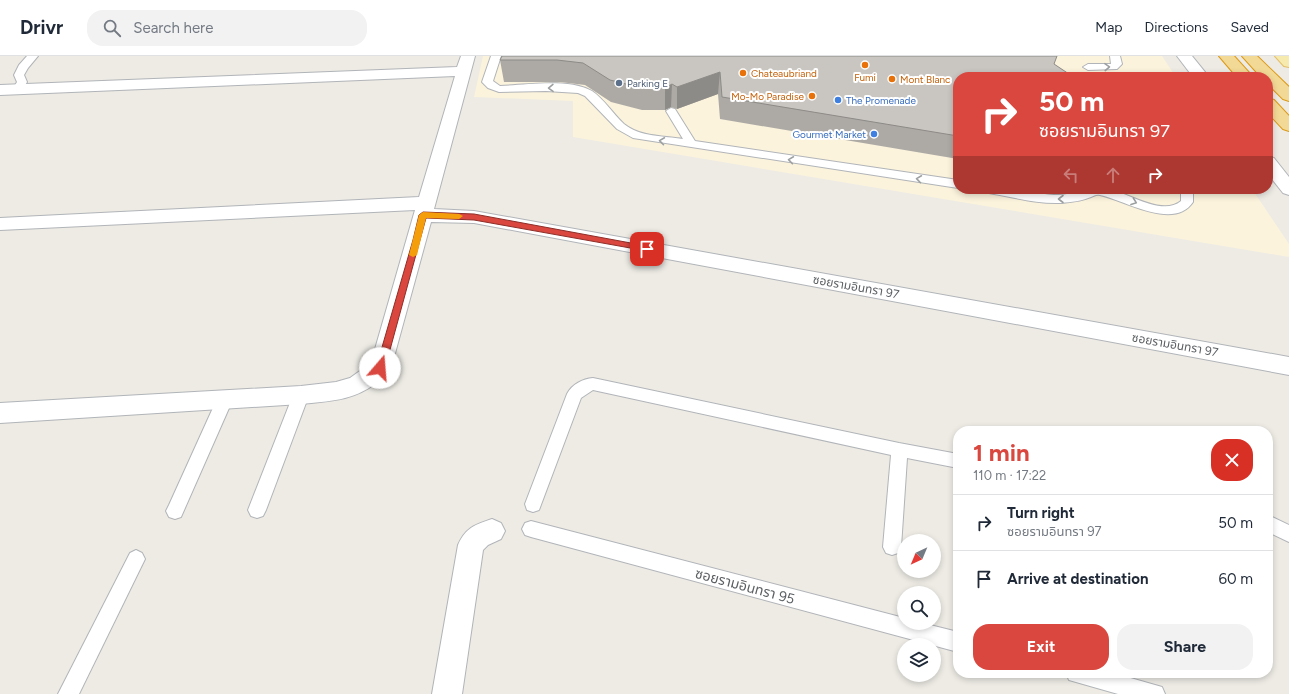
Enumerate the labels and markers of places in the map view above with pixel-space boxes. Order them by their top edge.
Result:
marker: Fumi [860,60,870,70]
place label: Chateaubriand [751,67,817,80]
marker: Chateaubriand [738,68,748,78]
place label: Fumi [854,71,876,84]
place label: Mont Blanc [900,73,951,86]
marker: Mont Blanc [887,74,897,84]
place label: Parking E [627,77,668,90]
marker: Parking E [614,78,624,88]
place label: Mo-Mo Paradise [731,90,805,103]
marker: Mo-Mo Paradise [807,91,817,101]
place label: The Promenade [846,94,916,107]
marker: The Promenade [833,95,843,105]
place label: Gourmet Market [792,128,866,141]
marker: Gourmet Market [869,129,879,139]
pin [630,232,664,266]

